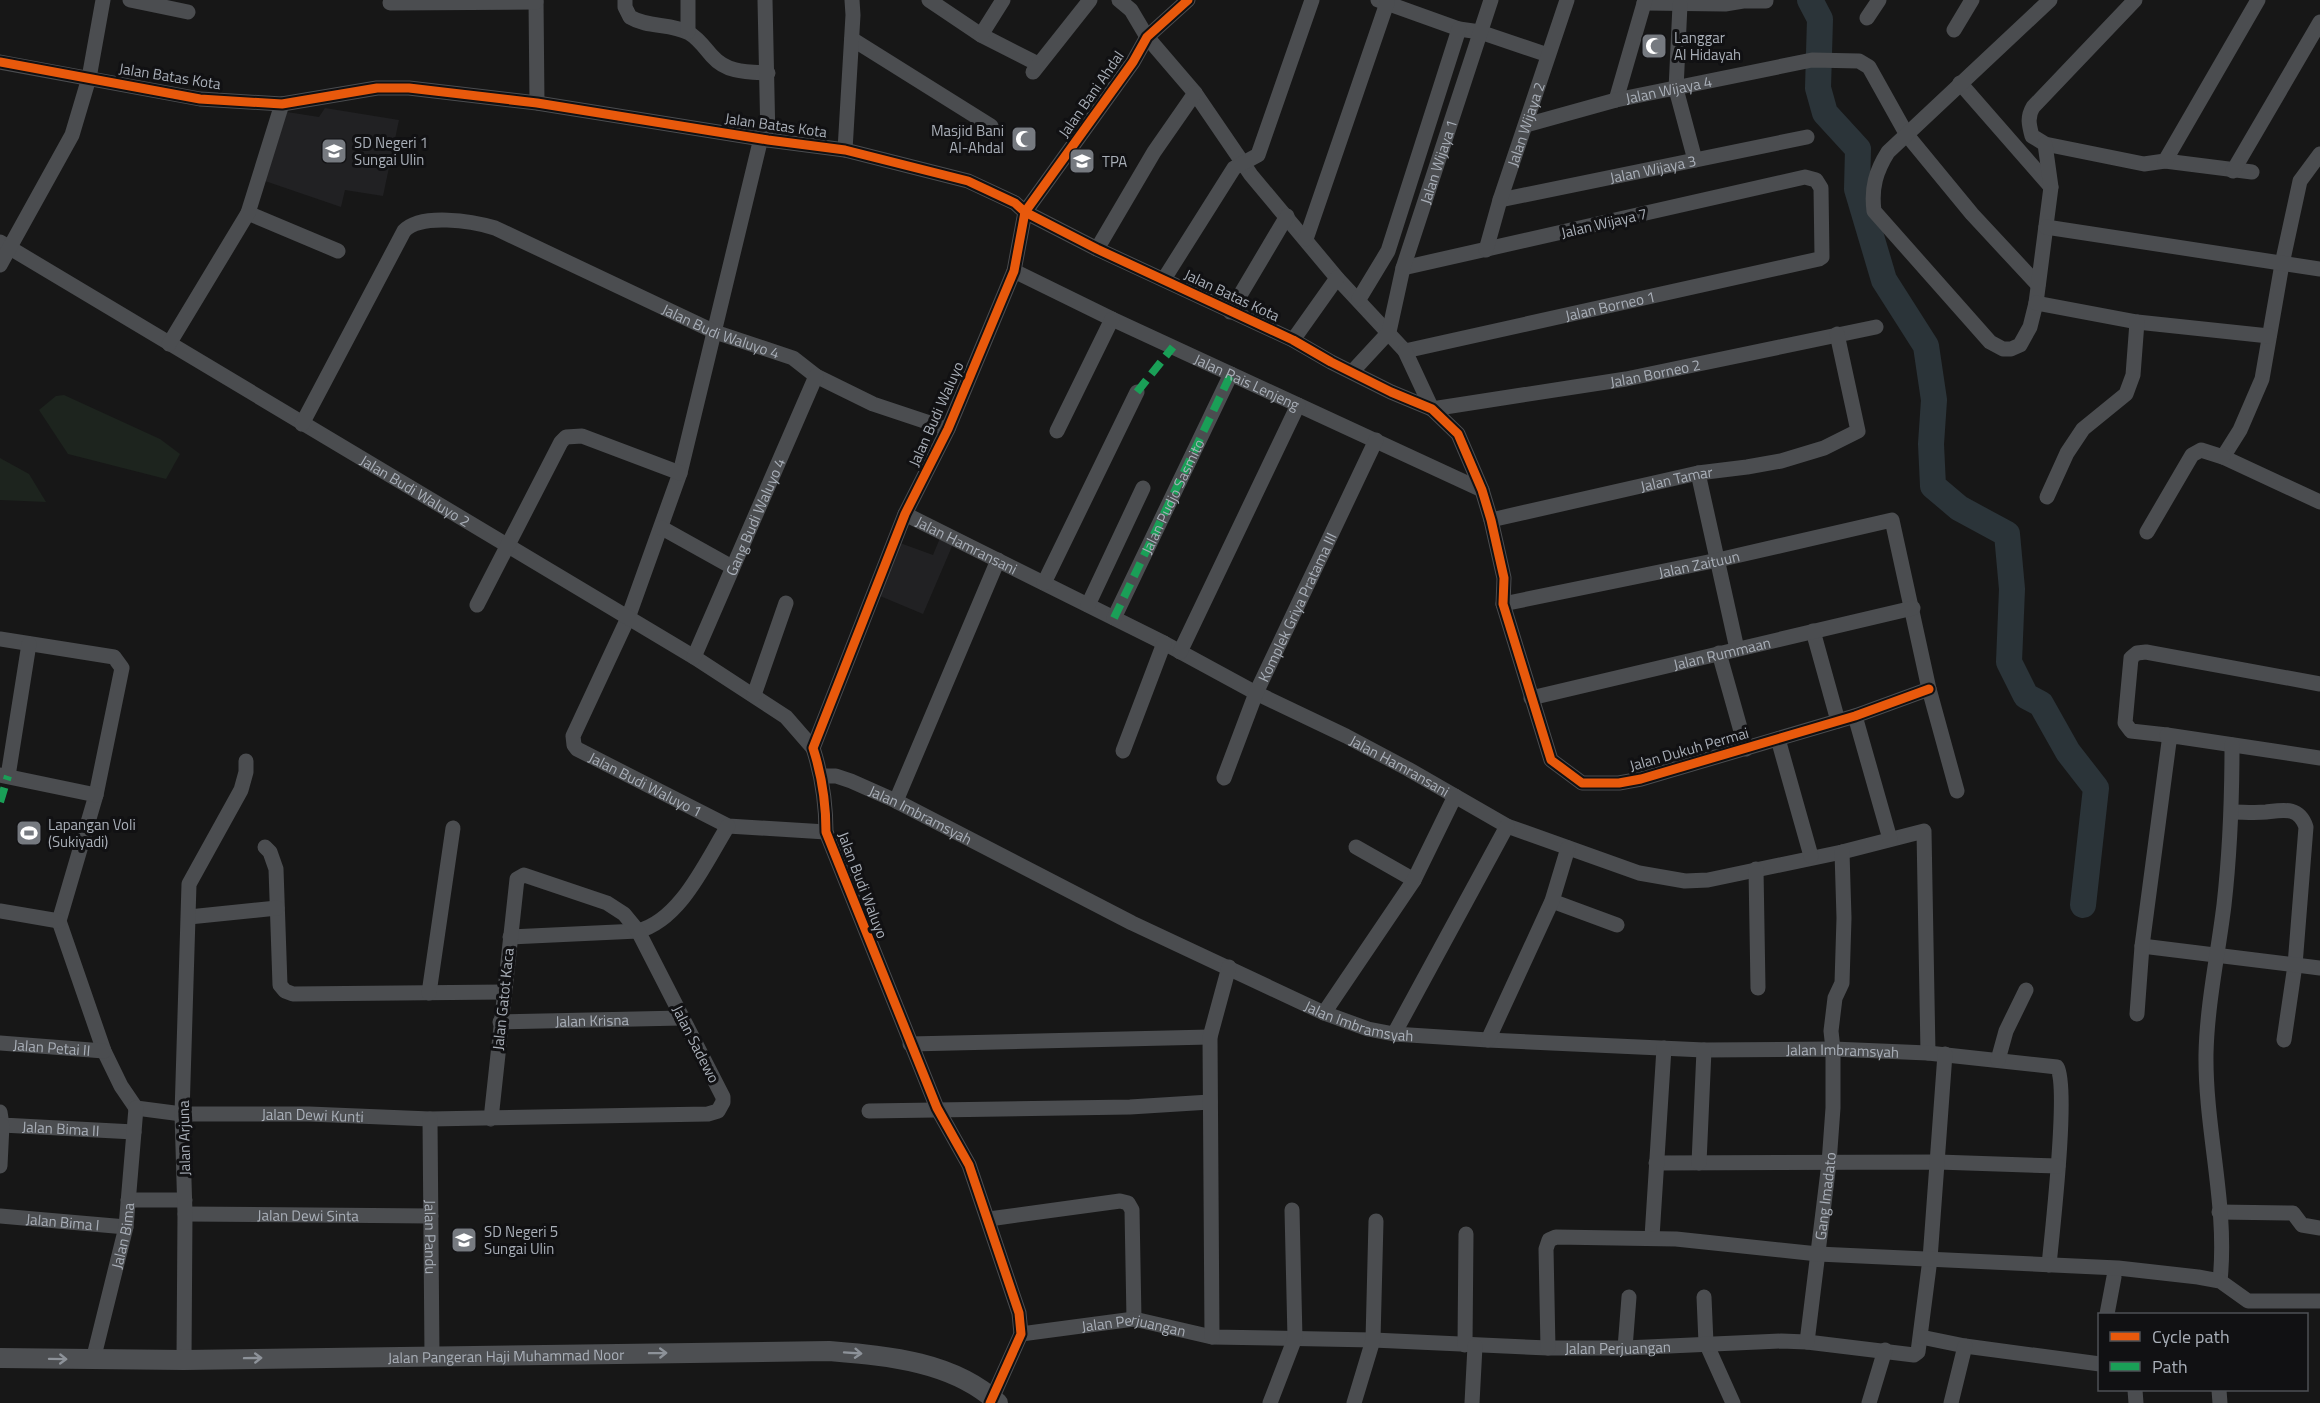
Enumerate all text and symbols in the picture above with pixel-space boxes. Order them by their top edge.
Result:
place label: Langgar Al Hidayah [1674,26,1741,66]
mosque icon: Langgar Al Hidayah [1639,31,1669,61]
street label: Jalan Bani Ahdal [1052,46,1130,142]
street label: Jalan Batas Kota [117,57,223,95]
street label: Jalan Wijaya 4 [1623,69,1714,109]
street label: Jalan Wijaya 2 [1501,79,1550,169]
street label: Jalan Batas Kota [723,106,829,144]
street label: Jalan Wijaya 1 [1413,116,1463,207]
place label: Masjid Bani Al-Ahdal [931,119,1004,159]
mosque icon: Masjid Bani Al-Ahdal [1009,124,1039,154]
place label: SD Negeri 1 Sungai Ulin [354,131,428,171]
school or university icon: SD Negeri 1 Sungai Ulin [319,136,349,166]
school or university icon: TPA [1067,146,1097,176]
street label: Jalan Wijaya 3 [1607,149,1698,189]
place label: TPA [1102,150,1127,173]
street label: Jalan Wijaya 7 [1559,202,1649,244]
street label: Jalan Batas Kota [1180,263,1284,327]
street label: Jalan Borneo 1 [1563,284,1657,327]
street label: Jalan Budi Waluyo 4 [658,297,783,364]
street label: Jalan Rais Lenjeng [1191,347,1304,416]
street label: Jalan Borneo 2 [1608,352,1702,393]
street label: Jalan Budi Waluyo [903,358,970,470]
street label: Jalan Pudjo Sasmito [1135,435,1210,558]
street label: Jalan Budi Waluyo 2 [356,449,475,532]
street label: Gang Budi Waluyo 4 [719,454,791,579]
street label: Jalan Tamar [1638,460,1714,497]
street label: Jalan Hamransani [912,510,1022,580]
street label: Komplek Griya Pratama III [1252,529,1342,685]
street label: Jalan Zaituun [1656,544,1742,583]
street label: Jalan Rummaan [1671,630,1773,676]
street label: Jalan Dukuh Permai [1627,721,1751,777]
street label: Jalan Hamransani [1346,729,1454,802]
street label: Jalan Budi Waluyo 1 [585,745,706,823]
street label: Jalan Imbramsyah [865,779,976,850]
place label: Lapangan Voli (Sukiyadi) [48,813,136,853]
sports icon: Lapangan Voli (Sukiyadi) [14,818,44,848]
street label: Jalan Budi Waluyo [832,828,894,942]
street label: Jalan Gatot Kaca [486,946,520,1051]
street label: Jalan Imbramsyah [1301,994,1414,1047]
street label: Jalan Sadewo [667,1001,725,1087]
street label: Jalan Krisna [555,1008,630,1032]
street label: Jalan Petai II [12,1033,91,1061]
street label: Jalan Imbramsyah [1786,1037,1900,1063]
street label: Jalan Arjuna [172,1100,196,1176]
street label: Jalan Dewi Kunti [261,1102,364,1128]
street label: Jalan Bima II [21,1115,100,1142]
street label: Gang Imadato [1808,1151,1841,1241]
street label: Jalan Pandu [419,1200,443,1274]
street label: Jalan Bima [105,1201,140,1271]
street label: Jalan Dewi Sinta [257,1203,359,1227]
street label: Jalan Bima I [25,1207,101,1236]
place label: SD Negeri 5 Sungai Ulin [484,1220,558,1260]
school or university icon: SD Negeri 5 Sungai Ulin [449,1225,479,1255]
street label: Jalan Perjuangan [1080,1307,1188,1342]
legend [2098,1313,2308,1391]
text: Cycle path [2152,1323,2230,1350]
street label: Jalan Perjuangan [1565,1334,1671,1360]
street label: Jalan Pangeran Haji Muhammad Noor [387,1342,624,1369]
one-way arrow [648,1347,668,1359]
one-way arrow [843,1348,863,1359]
one-way arrow [48,1353,68,1365]
one-way arrow [243,1353,263,1364]
text: Path [2152,1353,2188,1380]

